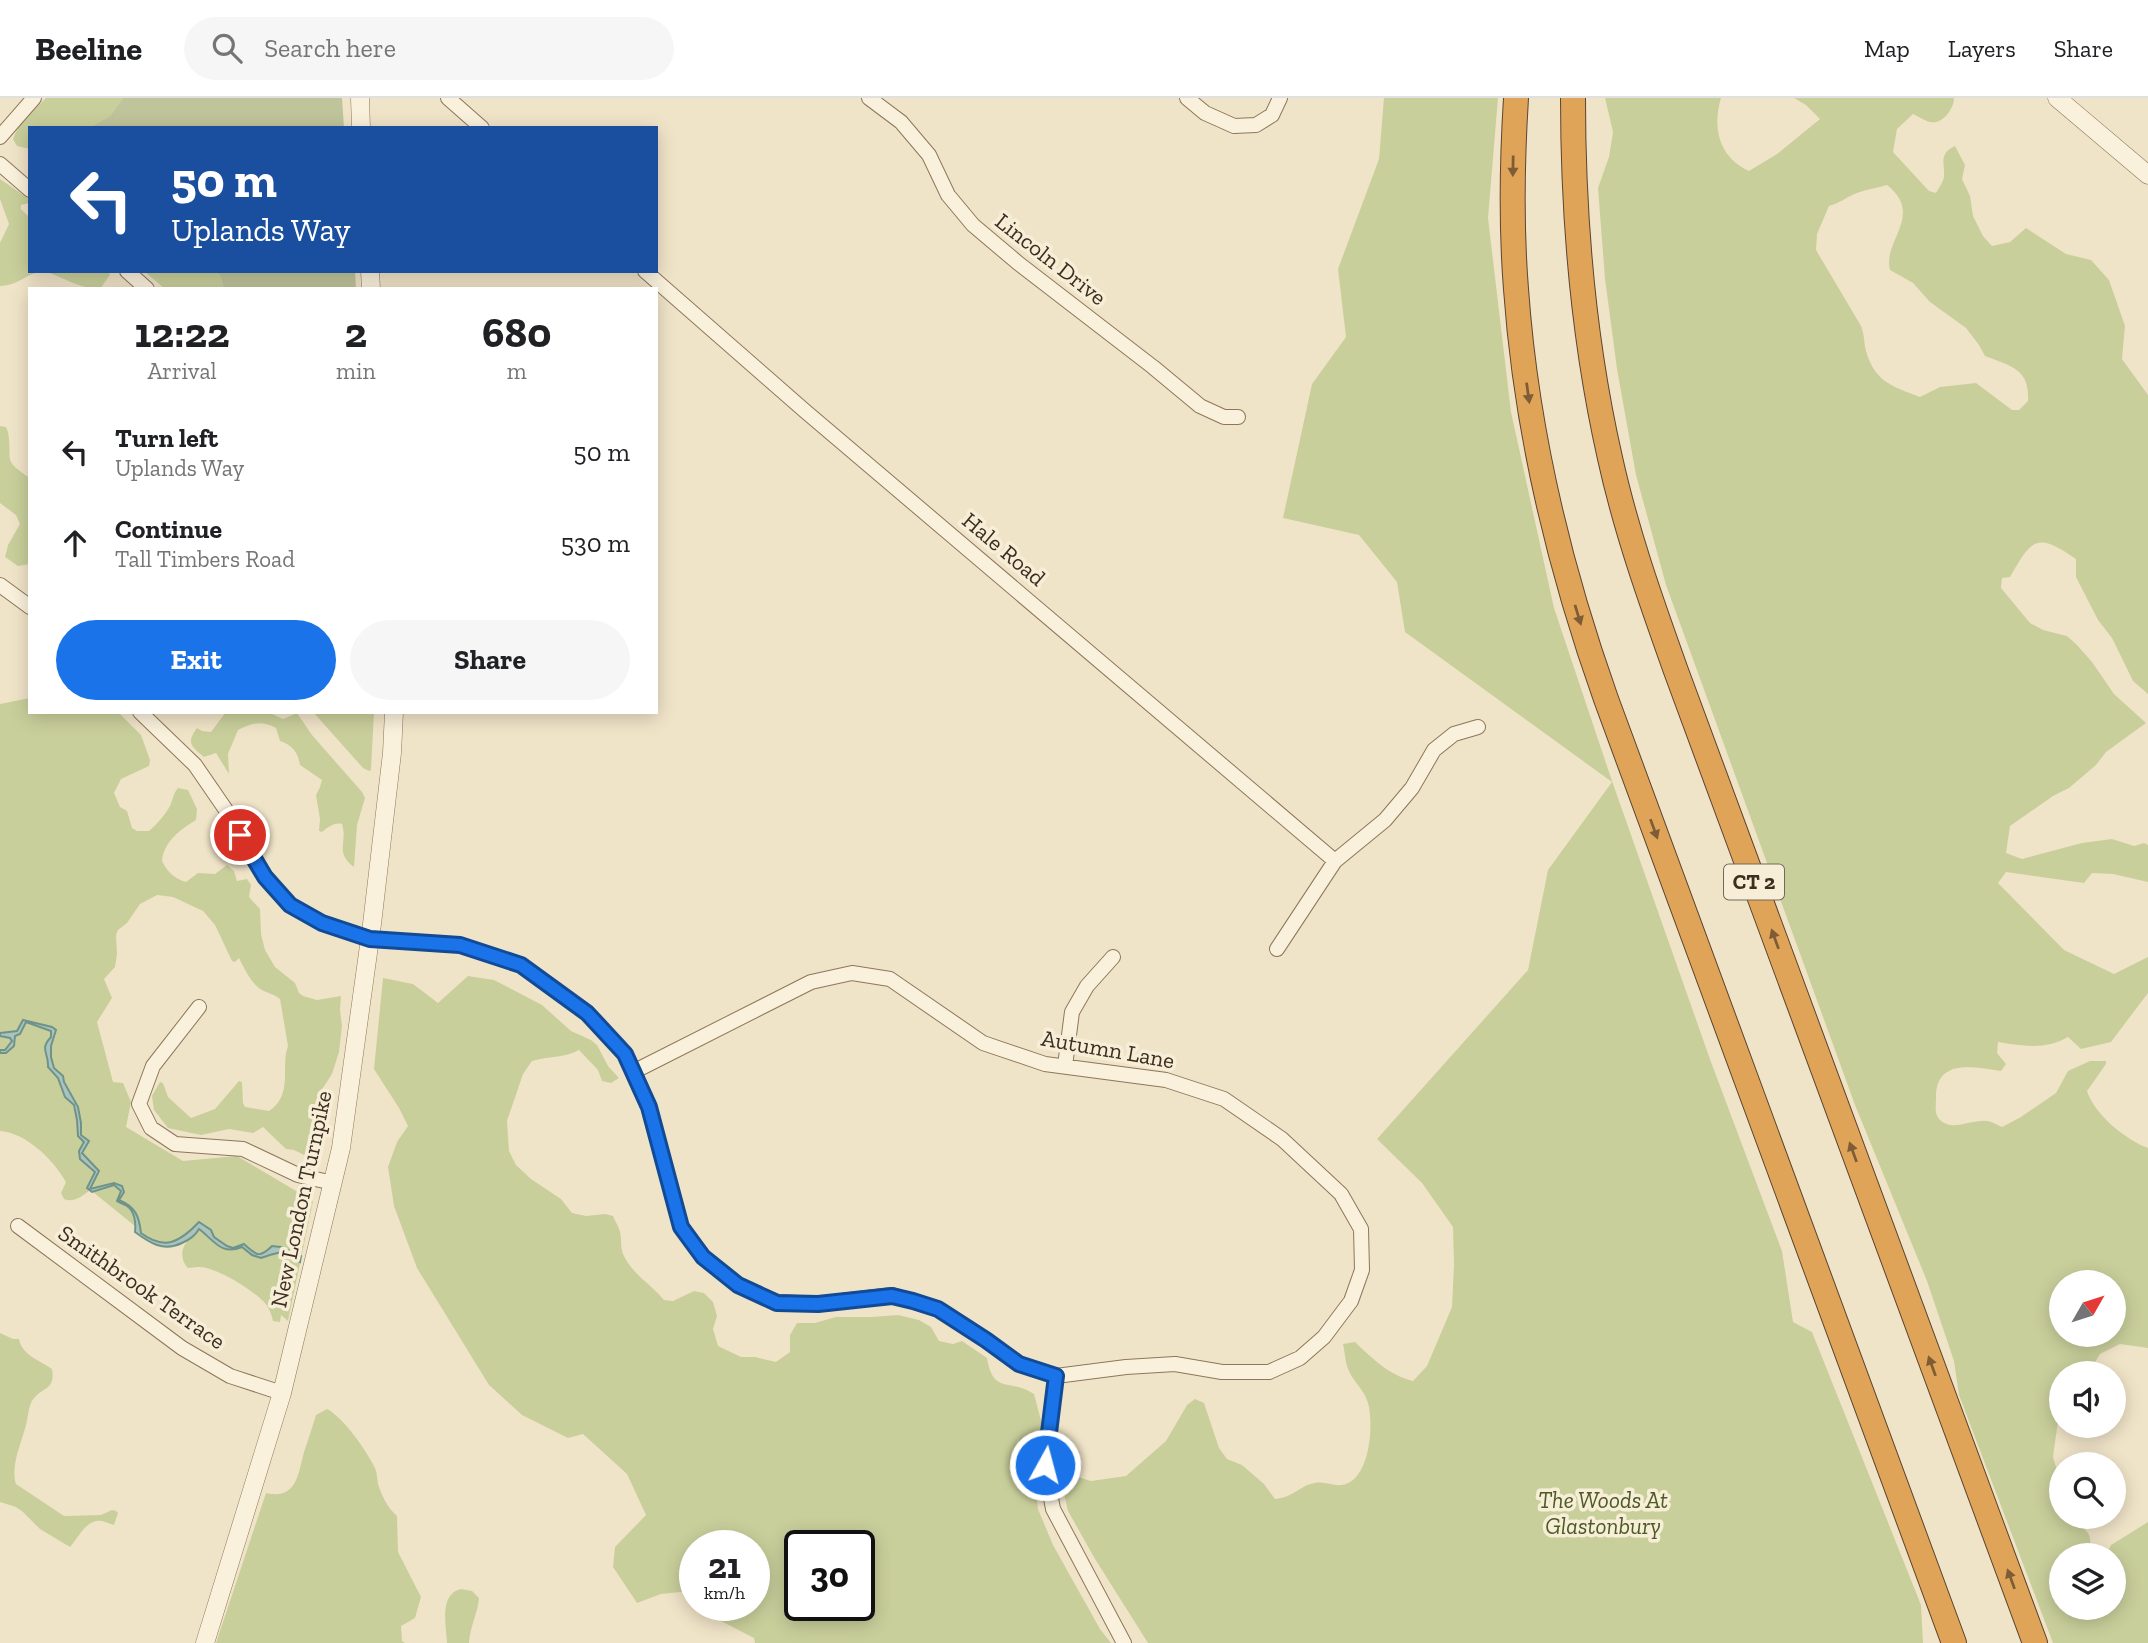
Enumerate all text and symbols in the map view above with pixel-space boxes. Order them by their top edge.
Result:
search box [184,17,674,80]
text: Beeline [35,29,142,68]
icon: search [208,29,246,67]
text: Search here [264,32,396,64]
text: Map [1864,34,1910,63]
text: Layers [1948,34,2016,63]
text: Share [2054,34,2113,63]
text: 50 m [171,151,277,210]
icon: left [56,154,147,245]
one-way arrow [1507,155,1519,177]
street label: Lincoln Drive [990,207,1112,311]
text: Uplands Way [171,211,351,249]
text: 12:22 [135,307,230,358]
text: 2 [345,307,367,358]
text: 680 [482,307,551,358]
text: Arrival [147,357,217,385]
text: min [336,357,376,385]
text: m [507,357,527,385]
one-way arrow [1523,382,1534,404]
text: Turn left [115,422,218,454]
icon: left [56,433,94,471]
text: 50 m [573,436,630,468]
text: Uplands Way [115,454,244,482]
street label: Hale Road [957,506,1052,592]
text: Continue [115,513,222,545]
icon: ahead [56,524,94,562]
text: 530 m [561,527,630,559]
text: Tall Timbers Road [115,545,295,573]
one-way arrow [1573,604,1583,625]
button: Exit [56,620,336,700]
button: Share [350,620,630,700]
pin [210,805,270,865]
icon: arrive [221,816,259,854]
one-way arrow [1648,819,1659,840]
road number: CT 2 [1724,864,1784,900]
one-way arrow [1769,928,1780,949]
street label: Autumn Lane [1039,1024,1177,1074]
street label: New London Turnpike [264,1088,338,1310]
one-way arrow [1848,1142,1859,1163]
street label: Smithbrook Terrace [53,1219,231,1355]
north arrow [2049,1270,2126,1348]
map controls [2049,1270,2126,1620]
one-way arrow [1926,1355,1937,1376]
button: sound [2049,1361,2126,1438]
position arrow [1008,1428,1082,1502]
button: search [2049,1452,2126,1529]
park label: The Woods At Glastonbury [1538,1486,1668,1540]
speed limit sign: 30 [784,1530,875,1621]
button: layers [2049,1543,2126,1620]
text: 21 [708,1545,741,1587]
one-way arrow [2005,1568,2016,1589]
text: km/h [704,1582,745,1604]

